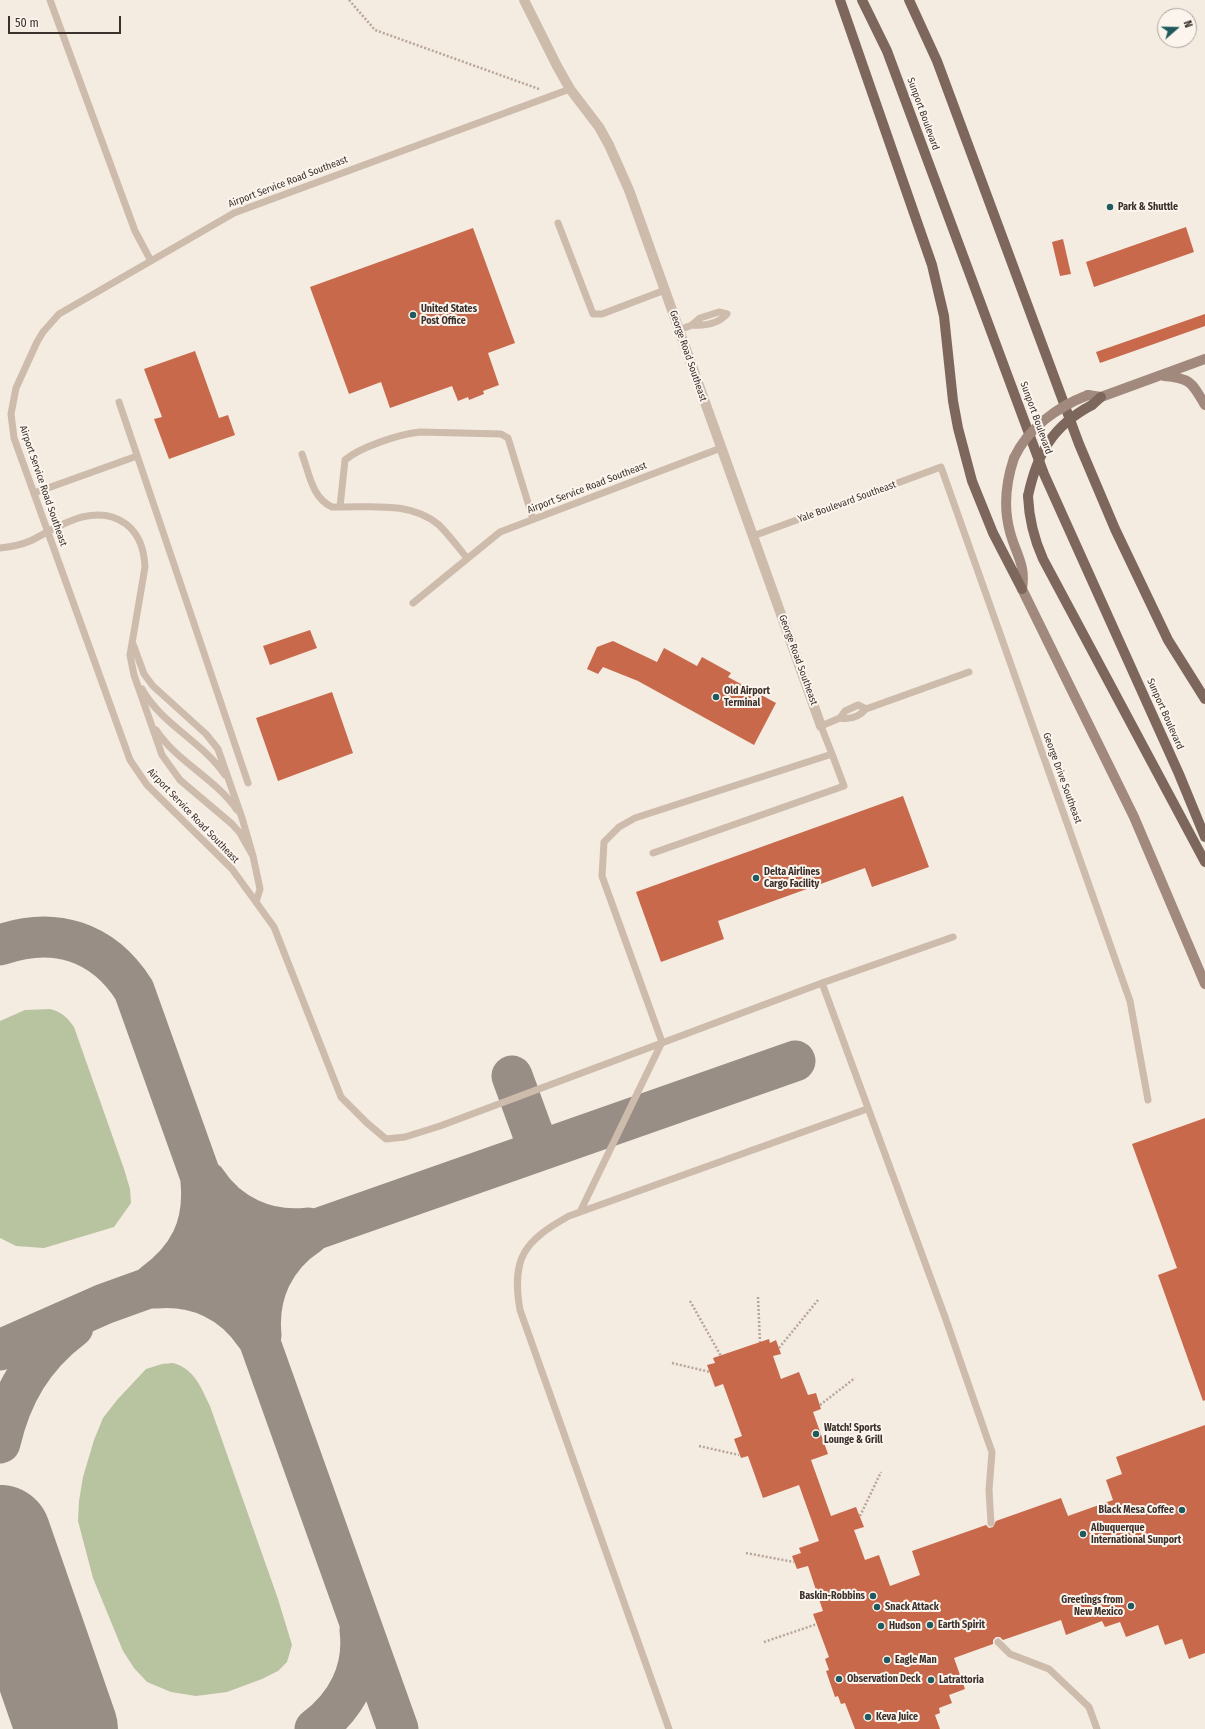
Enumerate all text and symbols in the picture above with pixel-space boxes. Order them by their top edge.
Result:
scale bar [10,8,123,34]
north arrow [1157,8,1197,48]
text: 50 m [15,16,39,30]
text: N [1181,19,1195,29]
street label: Sunport Boulevard [904,76,942,152]
street label: Airport Service Road Southeast [227,154,349,210]
place label: Park & Shuttle [1118,201,1178,213]
marker: Park & Shuttle [1105,202,1115,212]
place label: United States Post Office [421,303,477,326]
street label: George Road Southeast [667,309,709,403]
marker: United States Post Office [408,310,418,320]
street label: Sunport Boulevard [1017,380,1055,456]
street label: Airport Service Road Southeast [17,424,69,548]
street label: Airport Service Road Southeast [526,460,648,516]
street label: Yale Boulevard Southeast [796,479,898,525]
street label: George Road Southeast [776,613,820,707]
street label: Sunport Boulevard [1144,677,1186,751]
place label: Old Airport Terminal [724,685,770,708]
marker: Old Airport Terminal [711,692,721,702]
street label: George Drive Southeast [1040,731,1084,825]
street label: Airport Service Road Southeast [145,766,241,866]
place label: Delta Airlines Cargo Facility [764,866,820,890]
marker: Delta Airlines Cargo Facility [751,873,761,883]
place label: Watch! Sports Lounge & Grill [824,1422,883,1446]
marker: Watch! Sports Lounge & Grill [811,1429,821,1439]
place label: Black Mesa Coffee [1099,1504,1174,1516]
marker: Black Mesa Coffee [1177,1505,1187,1515]
place label: Albuquerque International Sunport [1091,1522,1181,1546]
marker: Albuquerque International Sunport [1078,1529,1088,1539]
place label: Baskin-Robbins [800,1590,865,1602]
marker: Baskin-Robbins [868,1591,878,1601]
place label: Greetings from New Mexico [1061,1594,1123,1618]
place label: Snack Attack [885,1601,939,1613]
marker: Greetings from New Mexico [1126,1601,1136,1611]
marker: Snack Attack [872,1602,882,1612]
place label: Earth Spirit [938,1619,985,1631]
place label: Hudson [889,1620,921,1632]
marker: Earth Spirit [925,1620,935,1630]
marker: Hudson [876,1621,886,1631]
place label: Eagle Man [895,1654,937,1666]
marker: Eagle Man [882,1655,892,1665]
place label: Observation Deck [847,1673,921,1685]
marker: Observation Deck [834,1674,844,1684]
place label: Latrattoria [939,1674,984,1686]
marker: Latrattoria [926,1675,936,1685]
place label: Keva Juice [876,1711,918,1723]
marker: Keva Juice [863,1712,873,1722]

